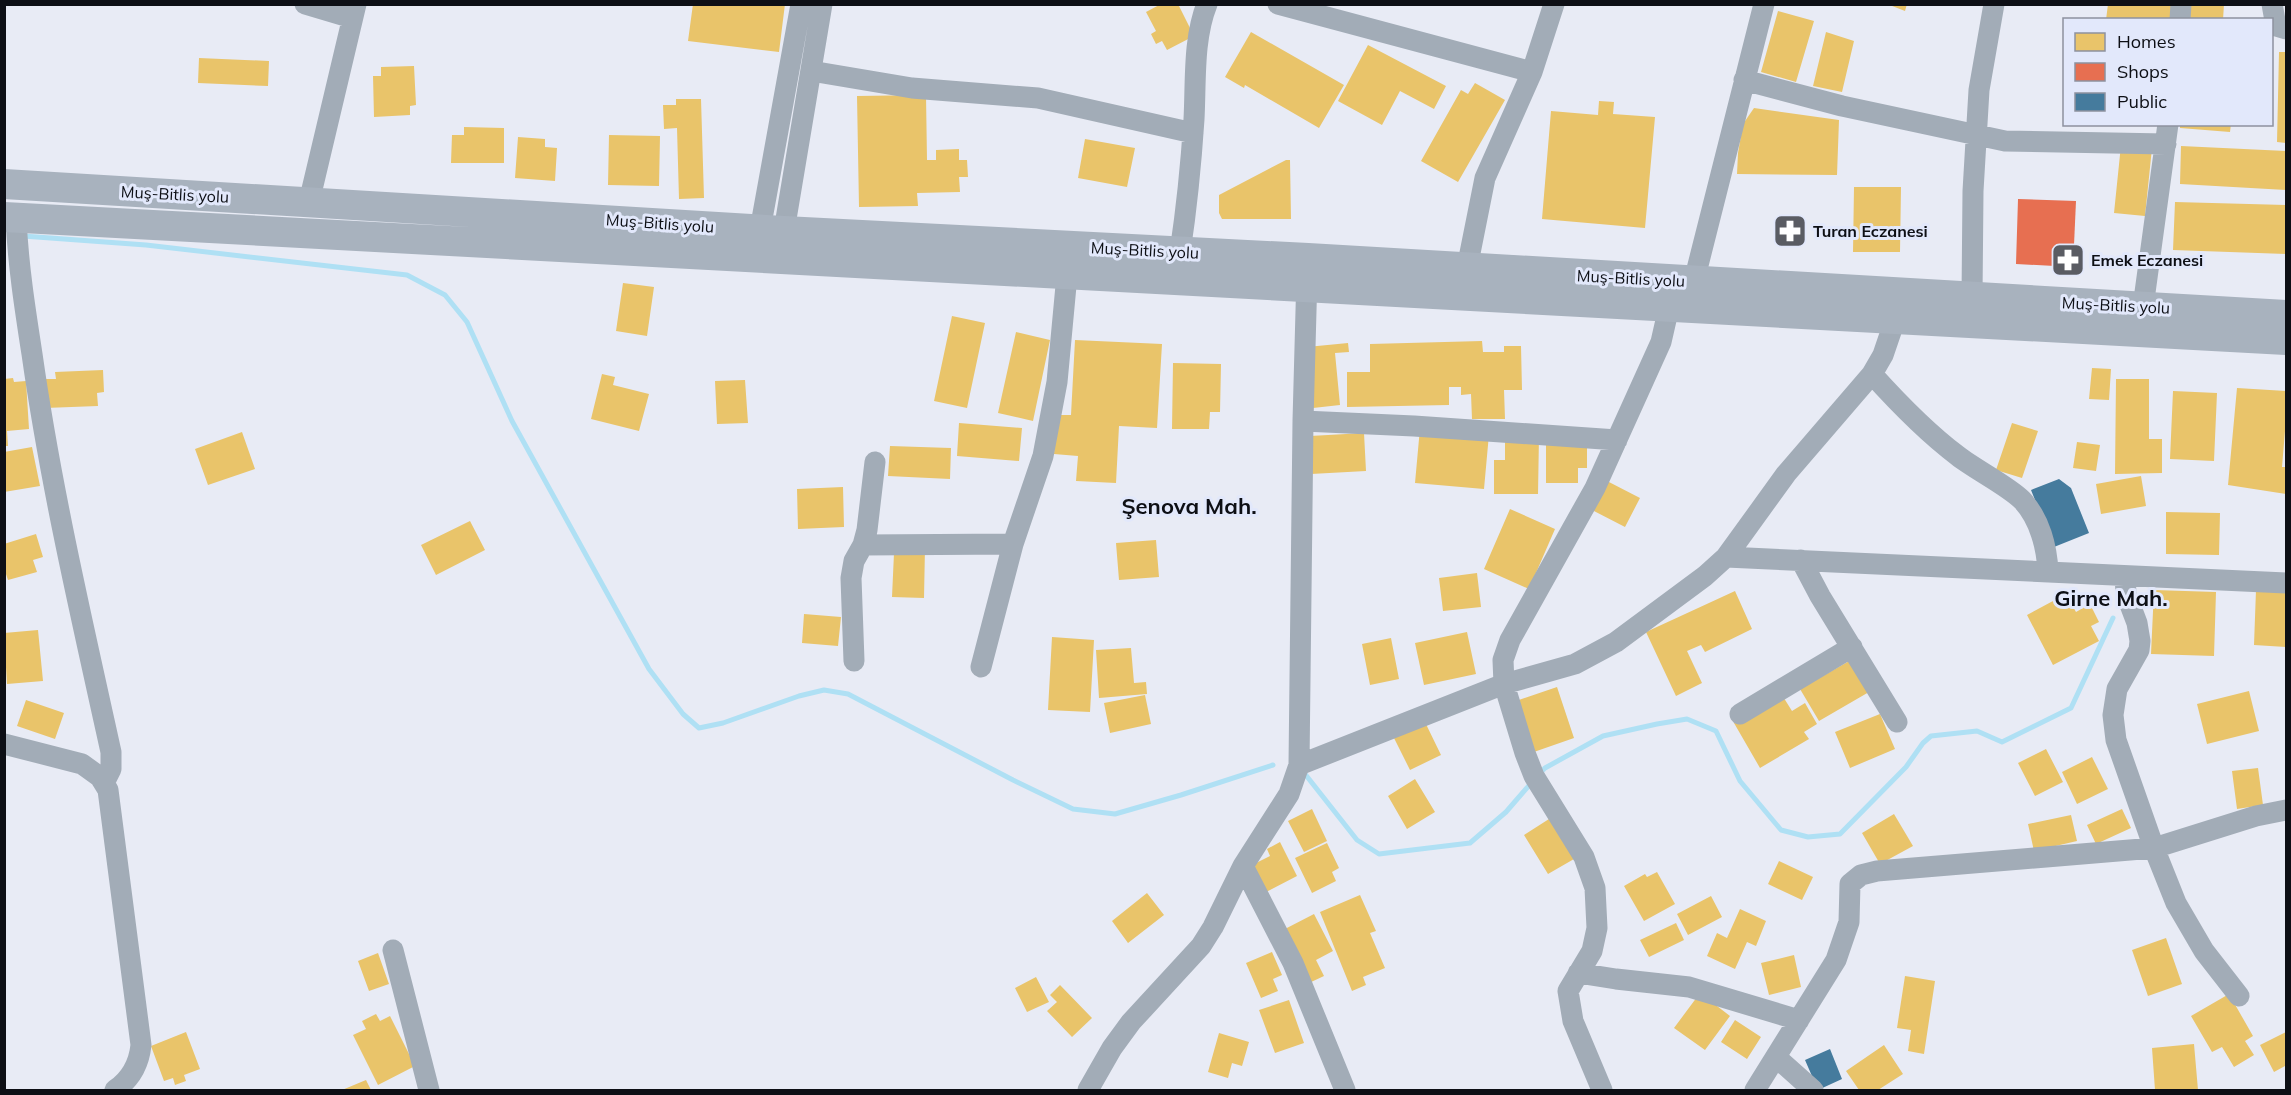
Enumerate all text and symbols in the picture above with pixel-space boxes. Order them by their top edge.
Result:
legend [2063,18,2273,126]
text: Homes [2117,30,2176,53]
text: Shops [2117,60,2169,83]
text: Public [2117,90,2167,113]
street label: Muş-Bitlis yolu [120,181,230,207]
street label: Muş-Bitlis yolu [605,209,715,237]
pharmacy icon: Turan Eczanesi [1772,213,1808,249]
place label: Turan Eczanesi [1813,221,1928,241]
street label: Muş-Bitlis yolu [1090,237,1200,263]
pharmacy icon: Emek Eczanesi [2050,242,2086,278]
place label: Emek Eczanesi [2091,250,2203,270]
street label: Muş-Bitlis yolu [1576,265,1686,291]
street label: Muş-Bitlis yolu [2061,292,2171,318]
district label: Şenova Mah. [1121,492,1257,520]
district label: Girne Mah. [2054,584,2168,612]

